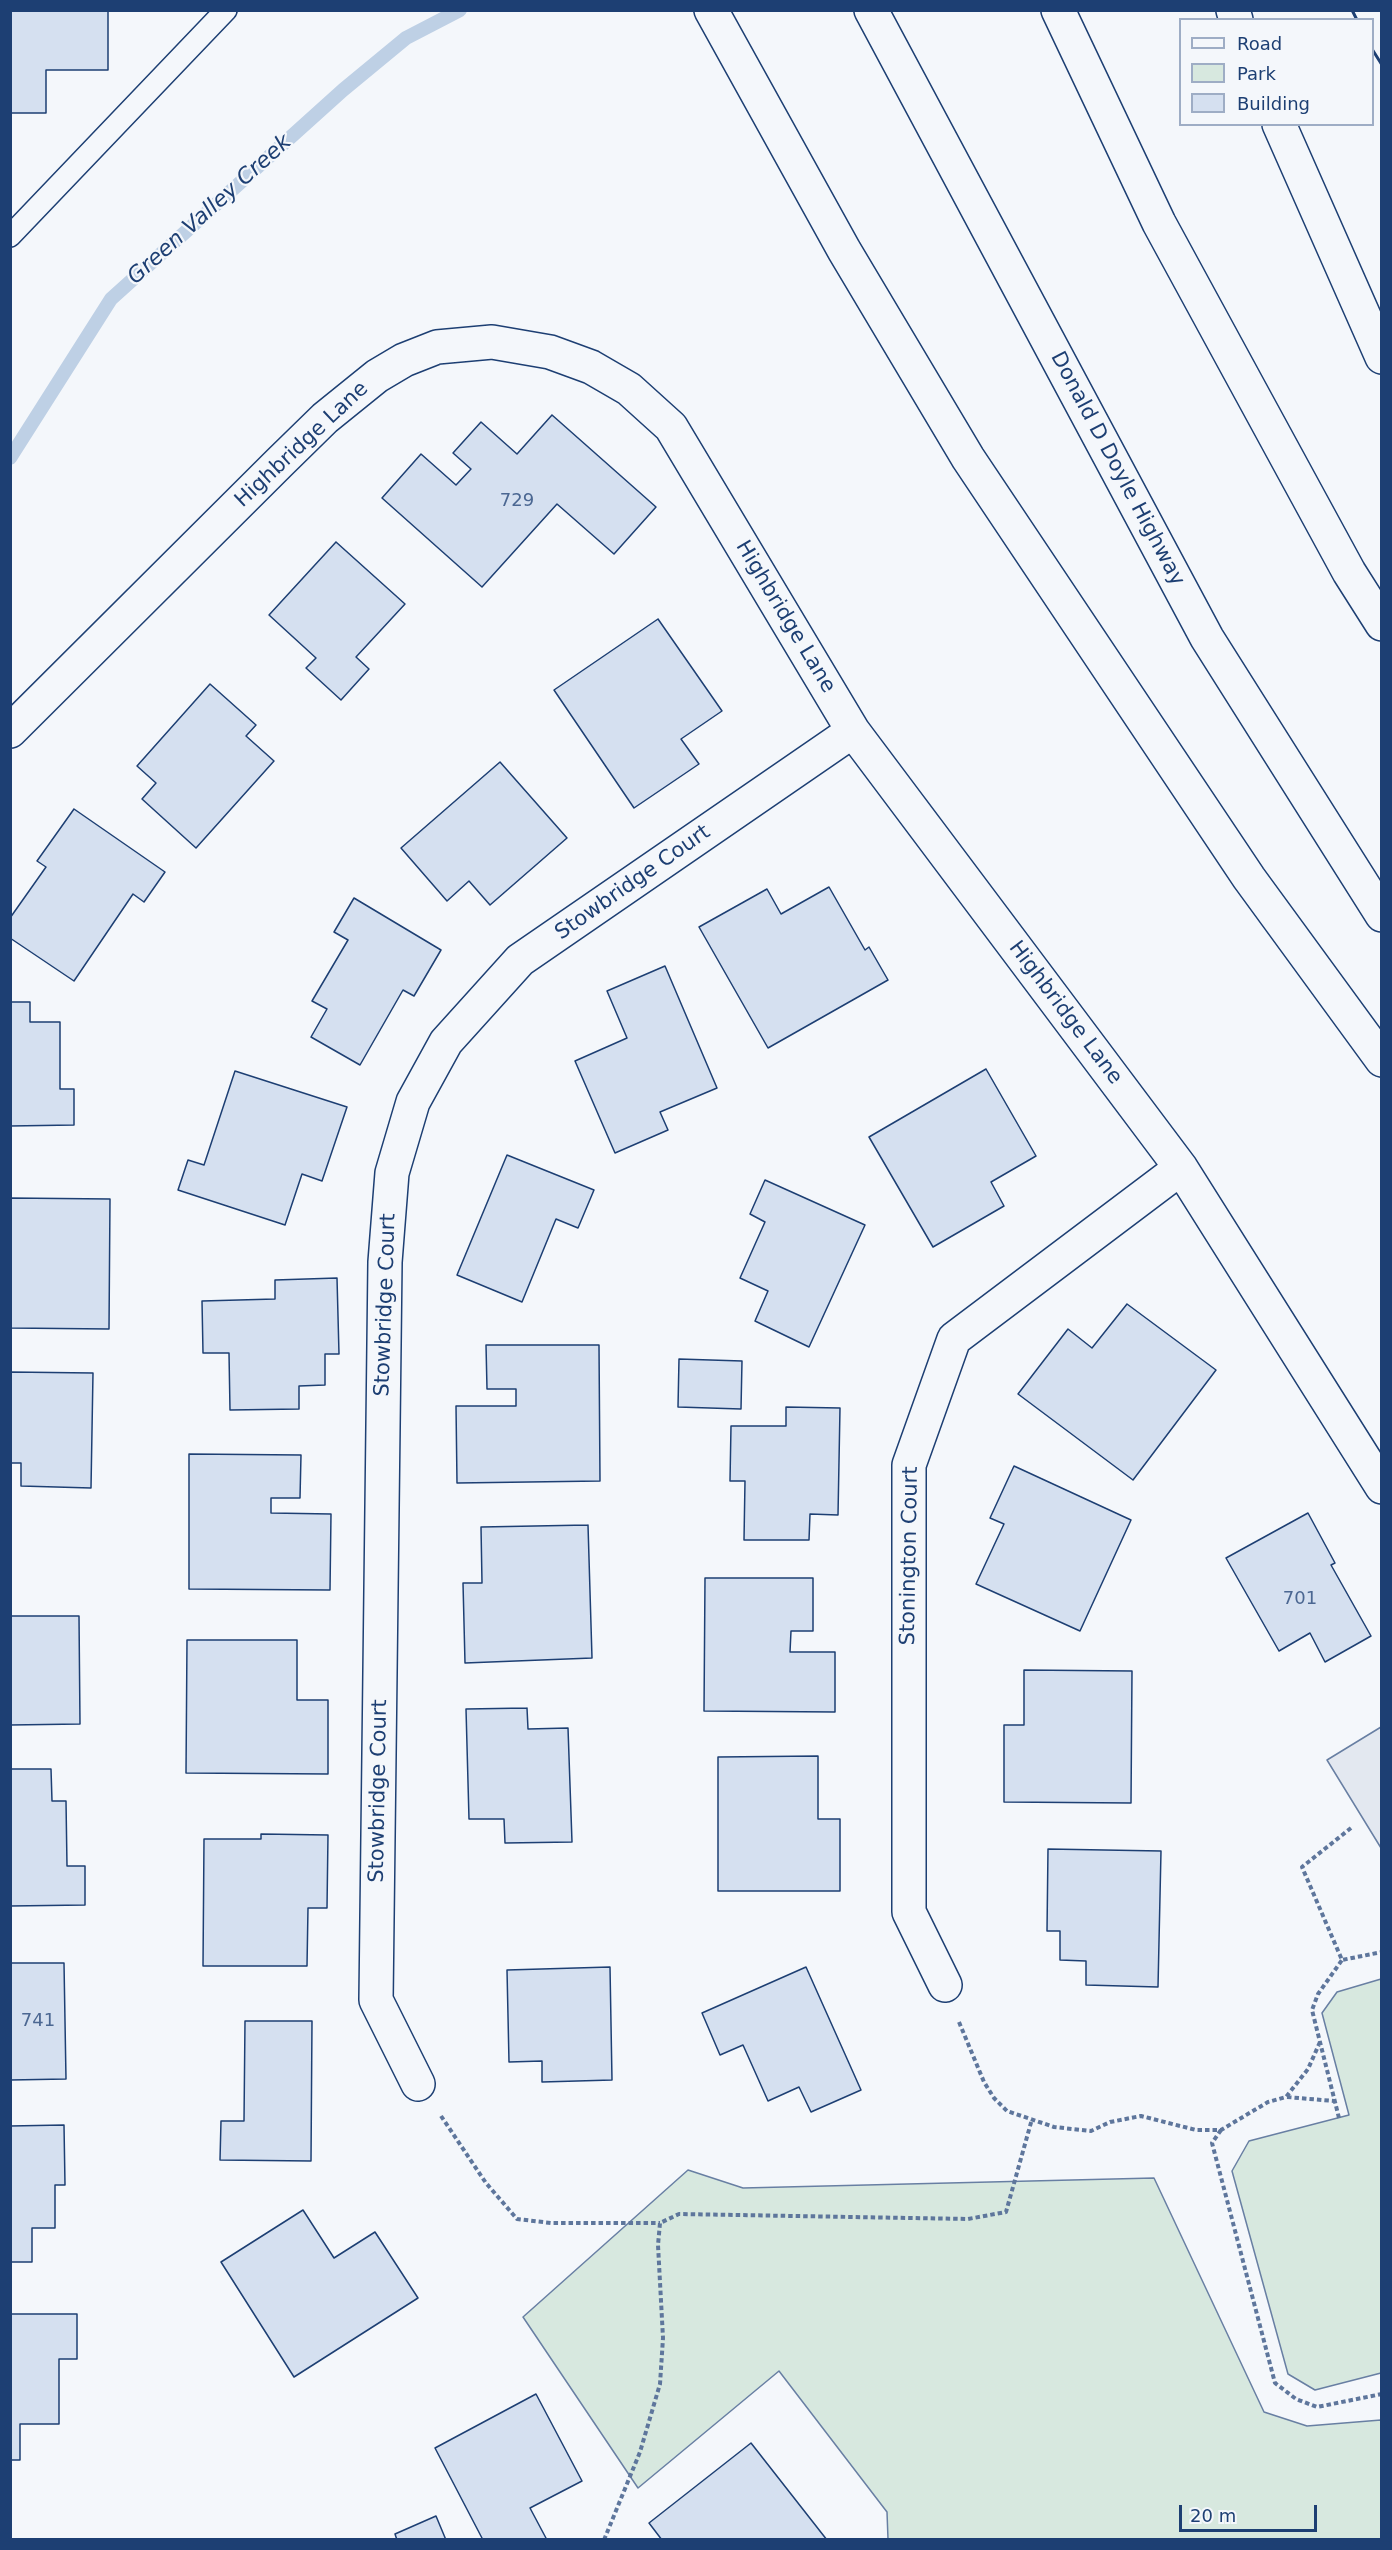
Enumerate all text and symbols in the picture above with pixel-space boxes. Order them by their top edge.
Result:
legend [1179,18,1374,126]
text: Road [1237,33,1282,54]
text: Park [1237,63,1276,84]
text: Building [1237,93,1310,114]
water label: Green Valley Creek [123,130,297,290]
street label: Donald D Doyle Highway [1044,348,1190,590]
street label: Highbridge Lane [230,377,374,513]
house number: 729 [500,490,534,512]
street label: Highbridge Lane [730,536,840,698]
street label: Stowbridge Court [551,820,715,946]
street label: Highbridge Lane [1003,936,1127,1090]
street label: Stowbridge Court [370,1213,402,1397]
street label: Stonington Court [896,1466,924,1646]
house number: 701 [1283,1588,1317,1610]
street label: Stowbridge Court [365,1699,393,1883]
house number: 741 [21,2010,55,2032]
scale bar [1182,2493,1320,2531]
text: 20 m [1190,2505,1236,2526]

